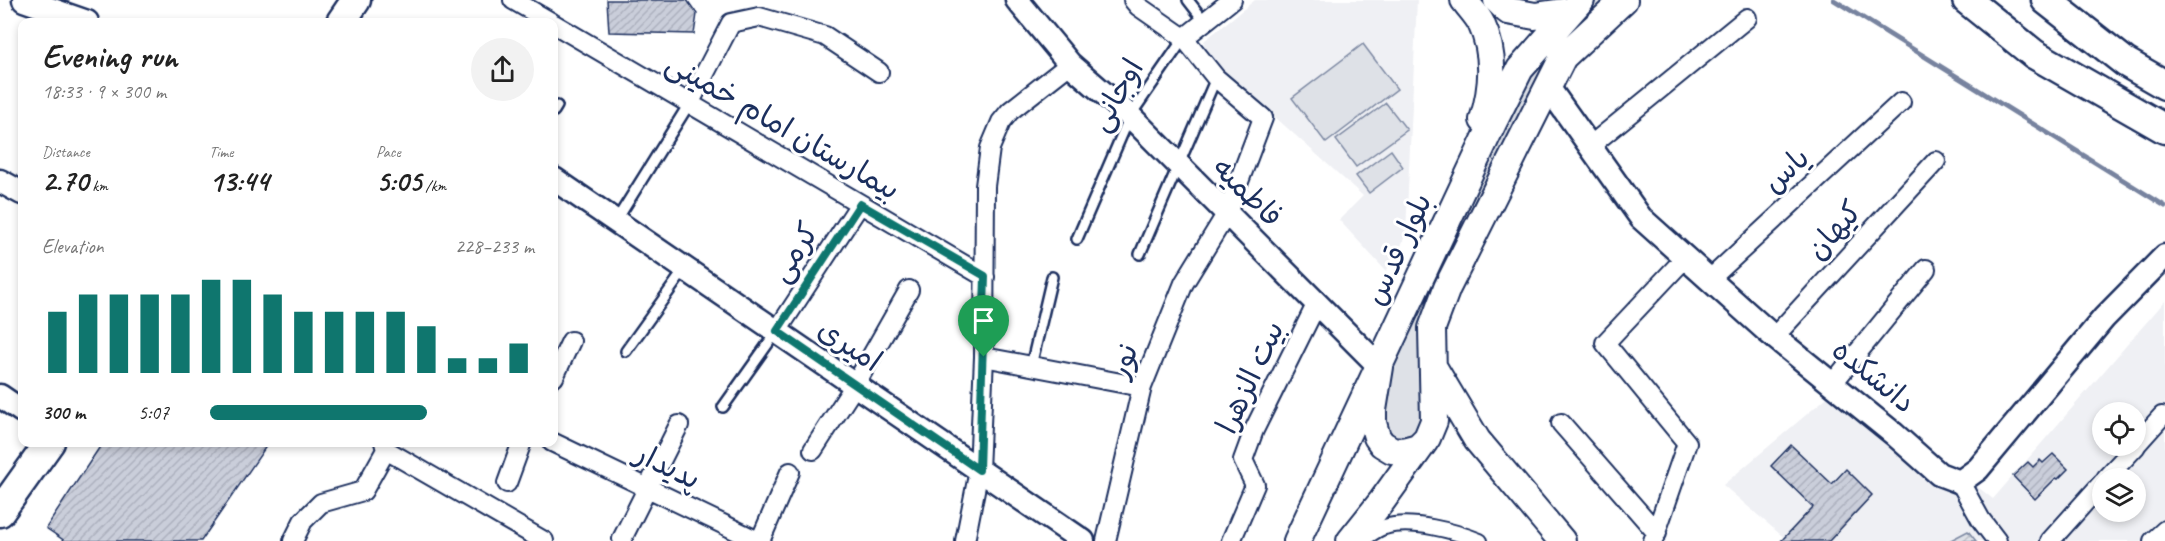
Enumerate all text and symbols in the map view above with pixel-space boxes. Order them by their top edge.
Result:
text: Evening run [42,35,177,77]
button: share [471,38,534,101]
street label: بیمارستان امام خمینی [658,44,907,211]
street label: اوجانی [1080,52,1152,138]
text: 18:33 · 9 × 300 m [42,79,166,104]
street label: یاس [1755,139,1817,201]
text: Distance [42,142,90,162]
text: Time [209,142,233,162]
text: Pace [376,142,401,162]
street label: فاطمیه [1205,149,1291,235]
text: 2.70 [42,162,88,200]
text: 13:44 [209,162,269,200]
text: 5:05 [376,162,421,200]
text: km [88,176,108,196]
text: /km [421,176,446,196]
street label: بلوار قدس [1356,187,1440,311]
street label: کیهان [1798,193,1870,267]
street label: کرمی [761,215,827,289]
text: Elevation [42,234,104,259]
text: 228–233 m [455,234,534,259]
pin [958,295,1009,357]
icon: arrive [967,304,1000,337]
street label: امیری [811,310,889,380]
street label: بیت الزهرا [1207,315,1293,439]
street label: دانشکده [1824,331,1924,421]
street label: نور [1099,338,1147,385]
text: 300 m [42,400,85,425]
text: 5:07 [138,400,169,425]
map controls [2092,402,2146,522]
button: locate [2092,402,2146,456]
street label: پدیدار [626,433,707,498]
button: layers [2092,468,2146,522]

